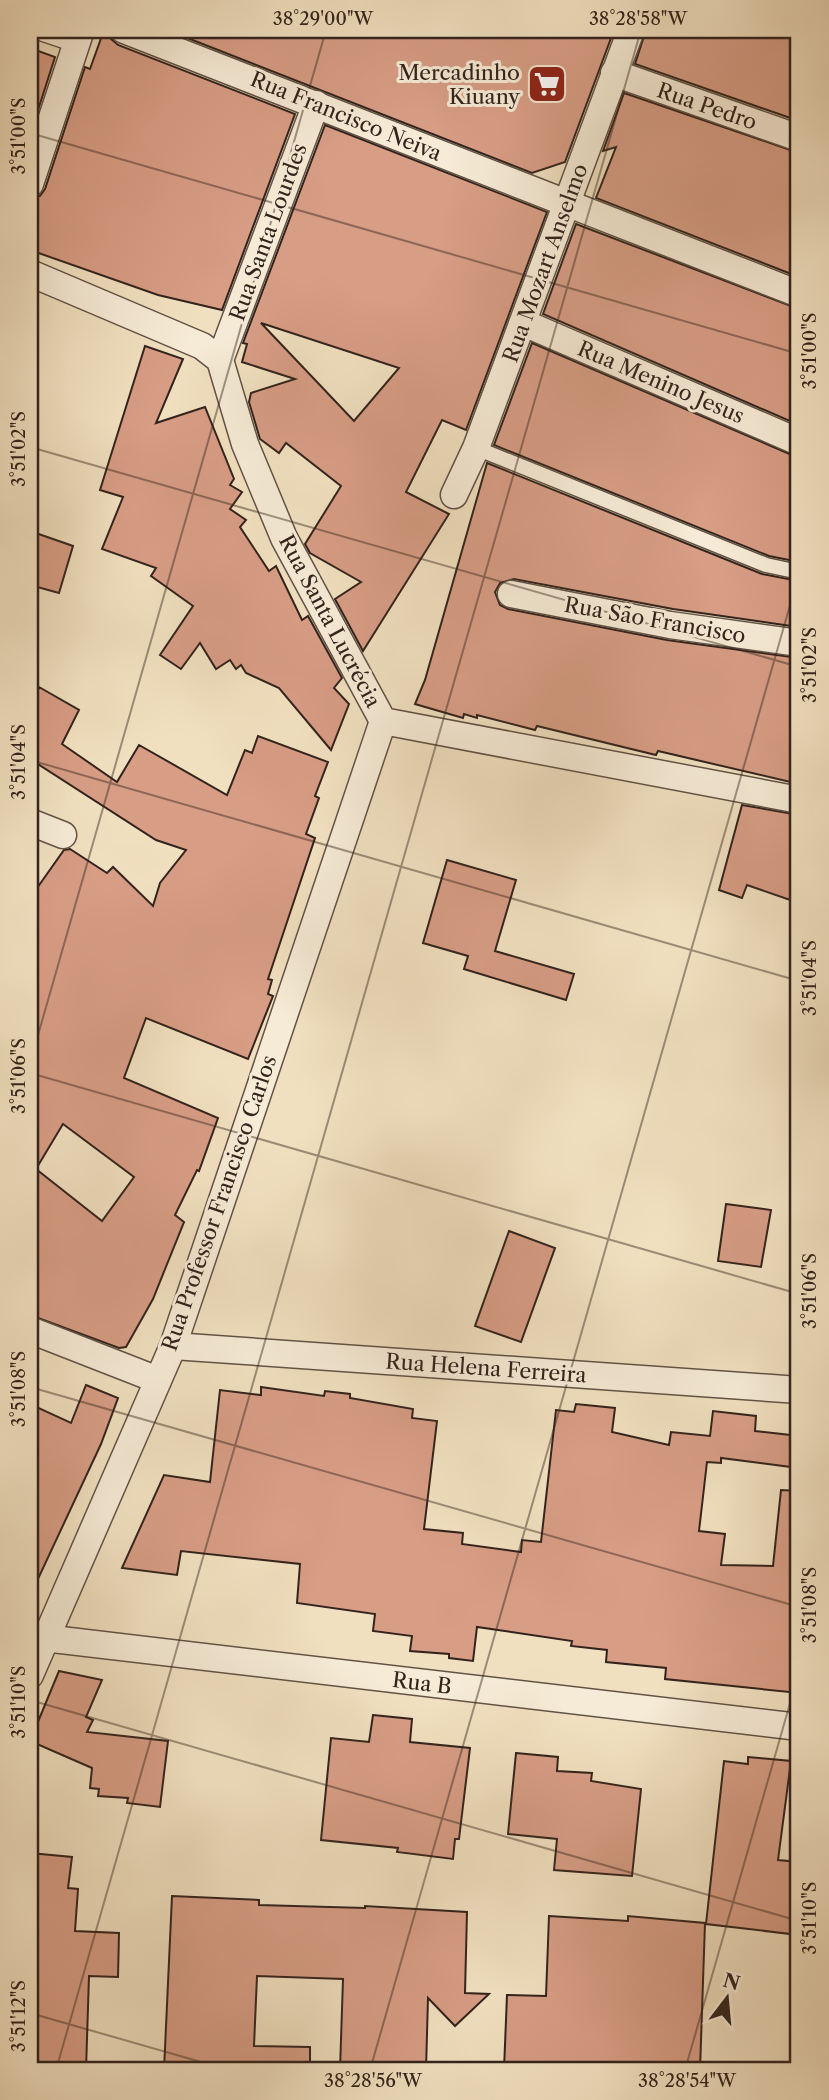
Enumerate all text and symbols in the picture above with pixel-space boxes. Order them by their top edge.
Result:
text: 38°29'00"W [273,8,375,30]
text: 38°28'58"W [589,8,688,30]
place label: Mercadinho Kiuany [398,60,520,109]
supermarket icon: Mercadinho Kiuany [526,63,568,105]
street label: Rua Francisco Neiva [247,66,446,166]
street label: Rua Pedro [654,77,760,135]
text: 3°51'00"S [8,97,30,175]
street label: Rua Santa Lourdes [224,140,312,324]
street label: Rua Mozart Anselmo [497,160,593,366]
text: 3°51'00"S [799,312,821,390]
street label: Rua Menino Jesus [574,336,748,428]
text: 3°51'02"S [8,411,30,487]
street label: Rua Santa Lucrécia [274,530,386,712]
street label: Rua São Francisco [562,592,748,648]
text: 3°51'02"S [799,627,821,703]
text: 3°51'04"S [8,724,30,800]
text: 3°51'04"S [799,940,821,1016]
text: 3°51'06"S [8,1038,30,1114]
street label: Rua Professor Francisco Carlos [157,1052,281,1354]
text: 3°51'06"S [799,1253,821,1329]
street label: Rua Helena Ferreira [385,1349,588,1388]
text: 3°51'08"S [8,1351,30,1427]
text: 3°51'08"S [799,1567,821,1643]
text: 3°51'10"S [8,1665,30,1739]
street label: Rua B [391,1667,453,1699]
text: 3°51'10"S [799,1881,821,1955]
north arrow [692,1964,762,2034]
text: N [720,1969,743,1995]
text: 3°51'12"S [8,1980,30,2052]
text: 38°28'56"W [324,2070,423,2092]
text: 38°28'54"W [638,2070,737,2092]

